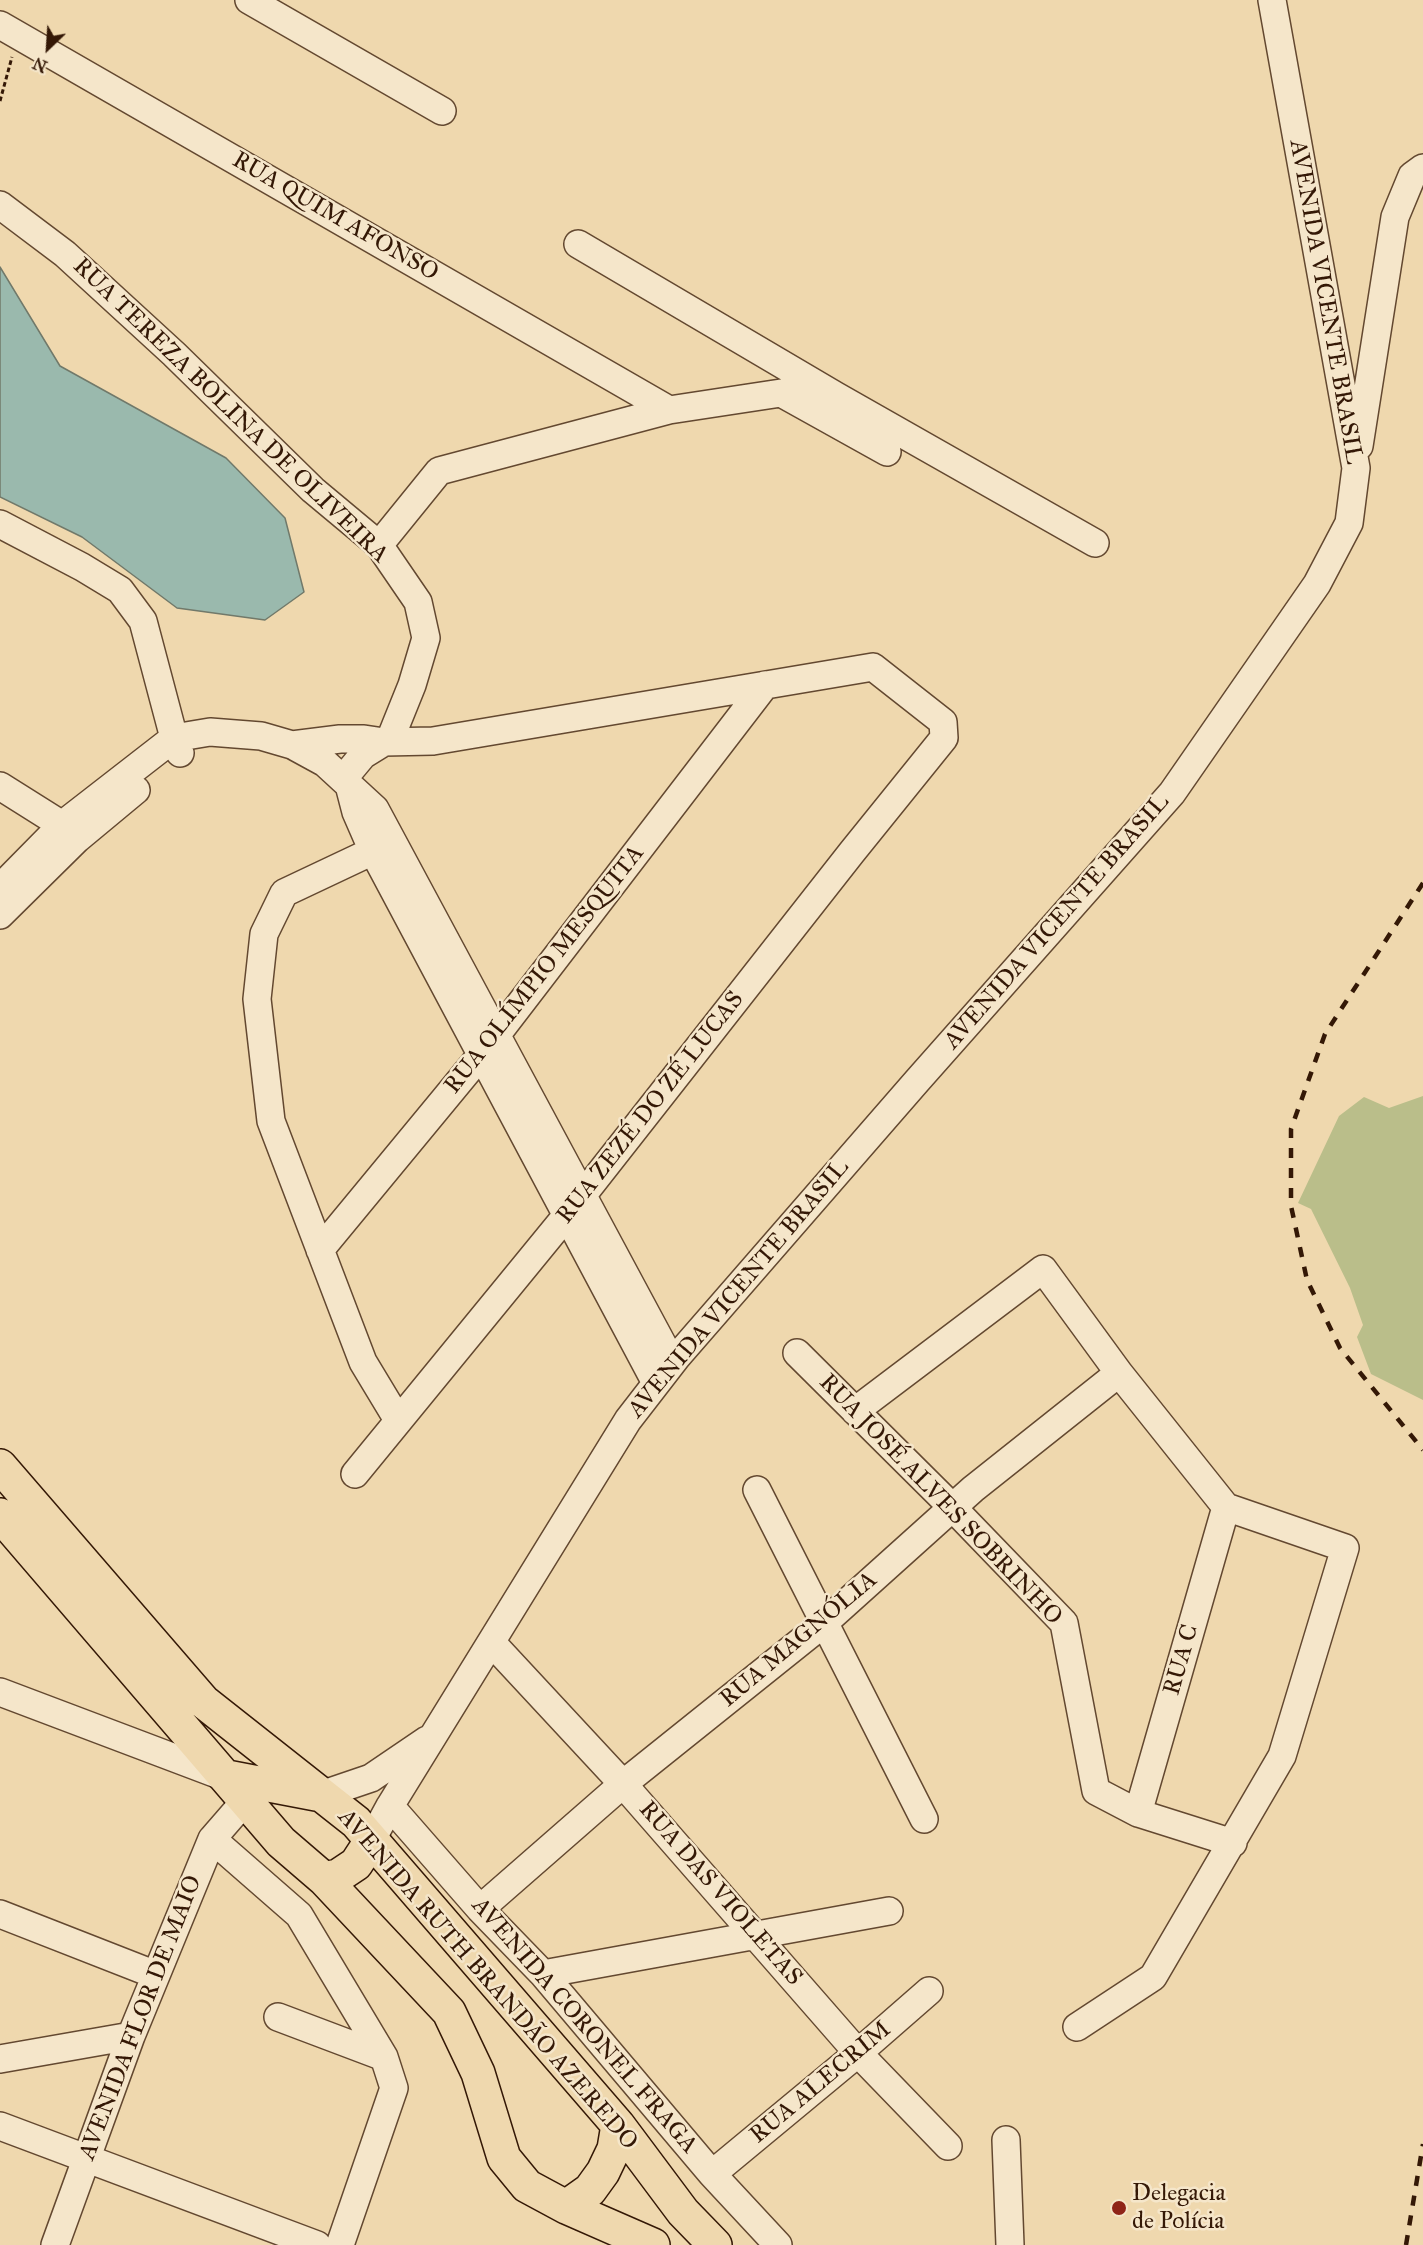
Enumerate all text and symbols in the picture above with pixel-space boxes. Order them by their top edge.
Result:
north arrow [18,18,78,78]
text: N [30,53,50,76]
street label: AVENIDA VICENTE BRASIL [1282,138,1368,466]
street label: RUA QUIM AFONSO [227,146,443,288]
street label: RUA TEREZA BOLINA DE OLIVEIRA [66,252,394,570]
street label: AVENIDA VICENTE BRASIL [938,789,1176,1055]
street label: RUA OLÍMPIO MESQUITA [439,840,651,1100]
street label: RUA ZEZÉ DO ZÉ LUCAS [551,986,751,1230]
street label: AVENIDA VICENTE BRASIL [622,1154,856,1424]
street label: RUA JOSÉ ALVES SOBRINHO [812,1369,1068,1631]
street label: RUA MAGNÓLIA [715,1566,883,1714]
street label: RUA C [1158,1621,1206,1699]
street label: RUA DAS VIOLETAS [632,1796,808,1992]
street label: AVENIDA RUTH BRANDÃO AZEREDO [331,1804,643,2156]
street label: AVENIDA FLOR DE MAIO [73,1872,209,2164]
street label: AVENIDA CORONEL FRAGA [465,1892,703,2160]
street label: RUA ALECRIM [745,2016,897,2150]
place label: Delegacia de Polícia [1132,2180,1226,2236]
marker: Delegacia de Polícia [1110,2199,1128,2217]

